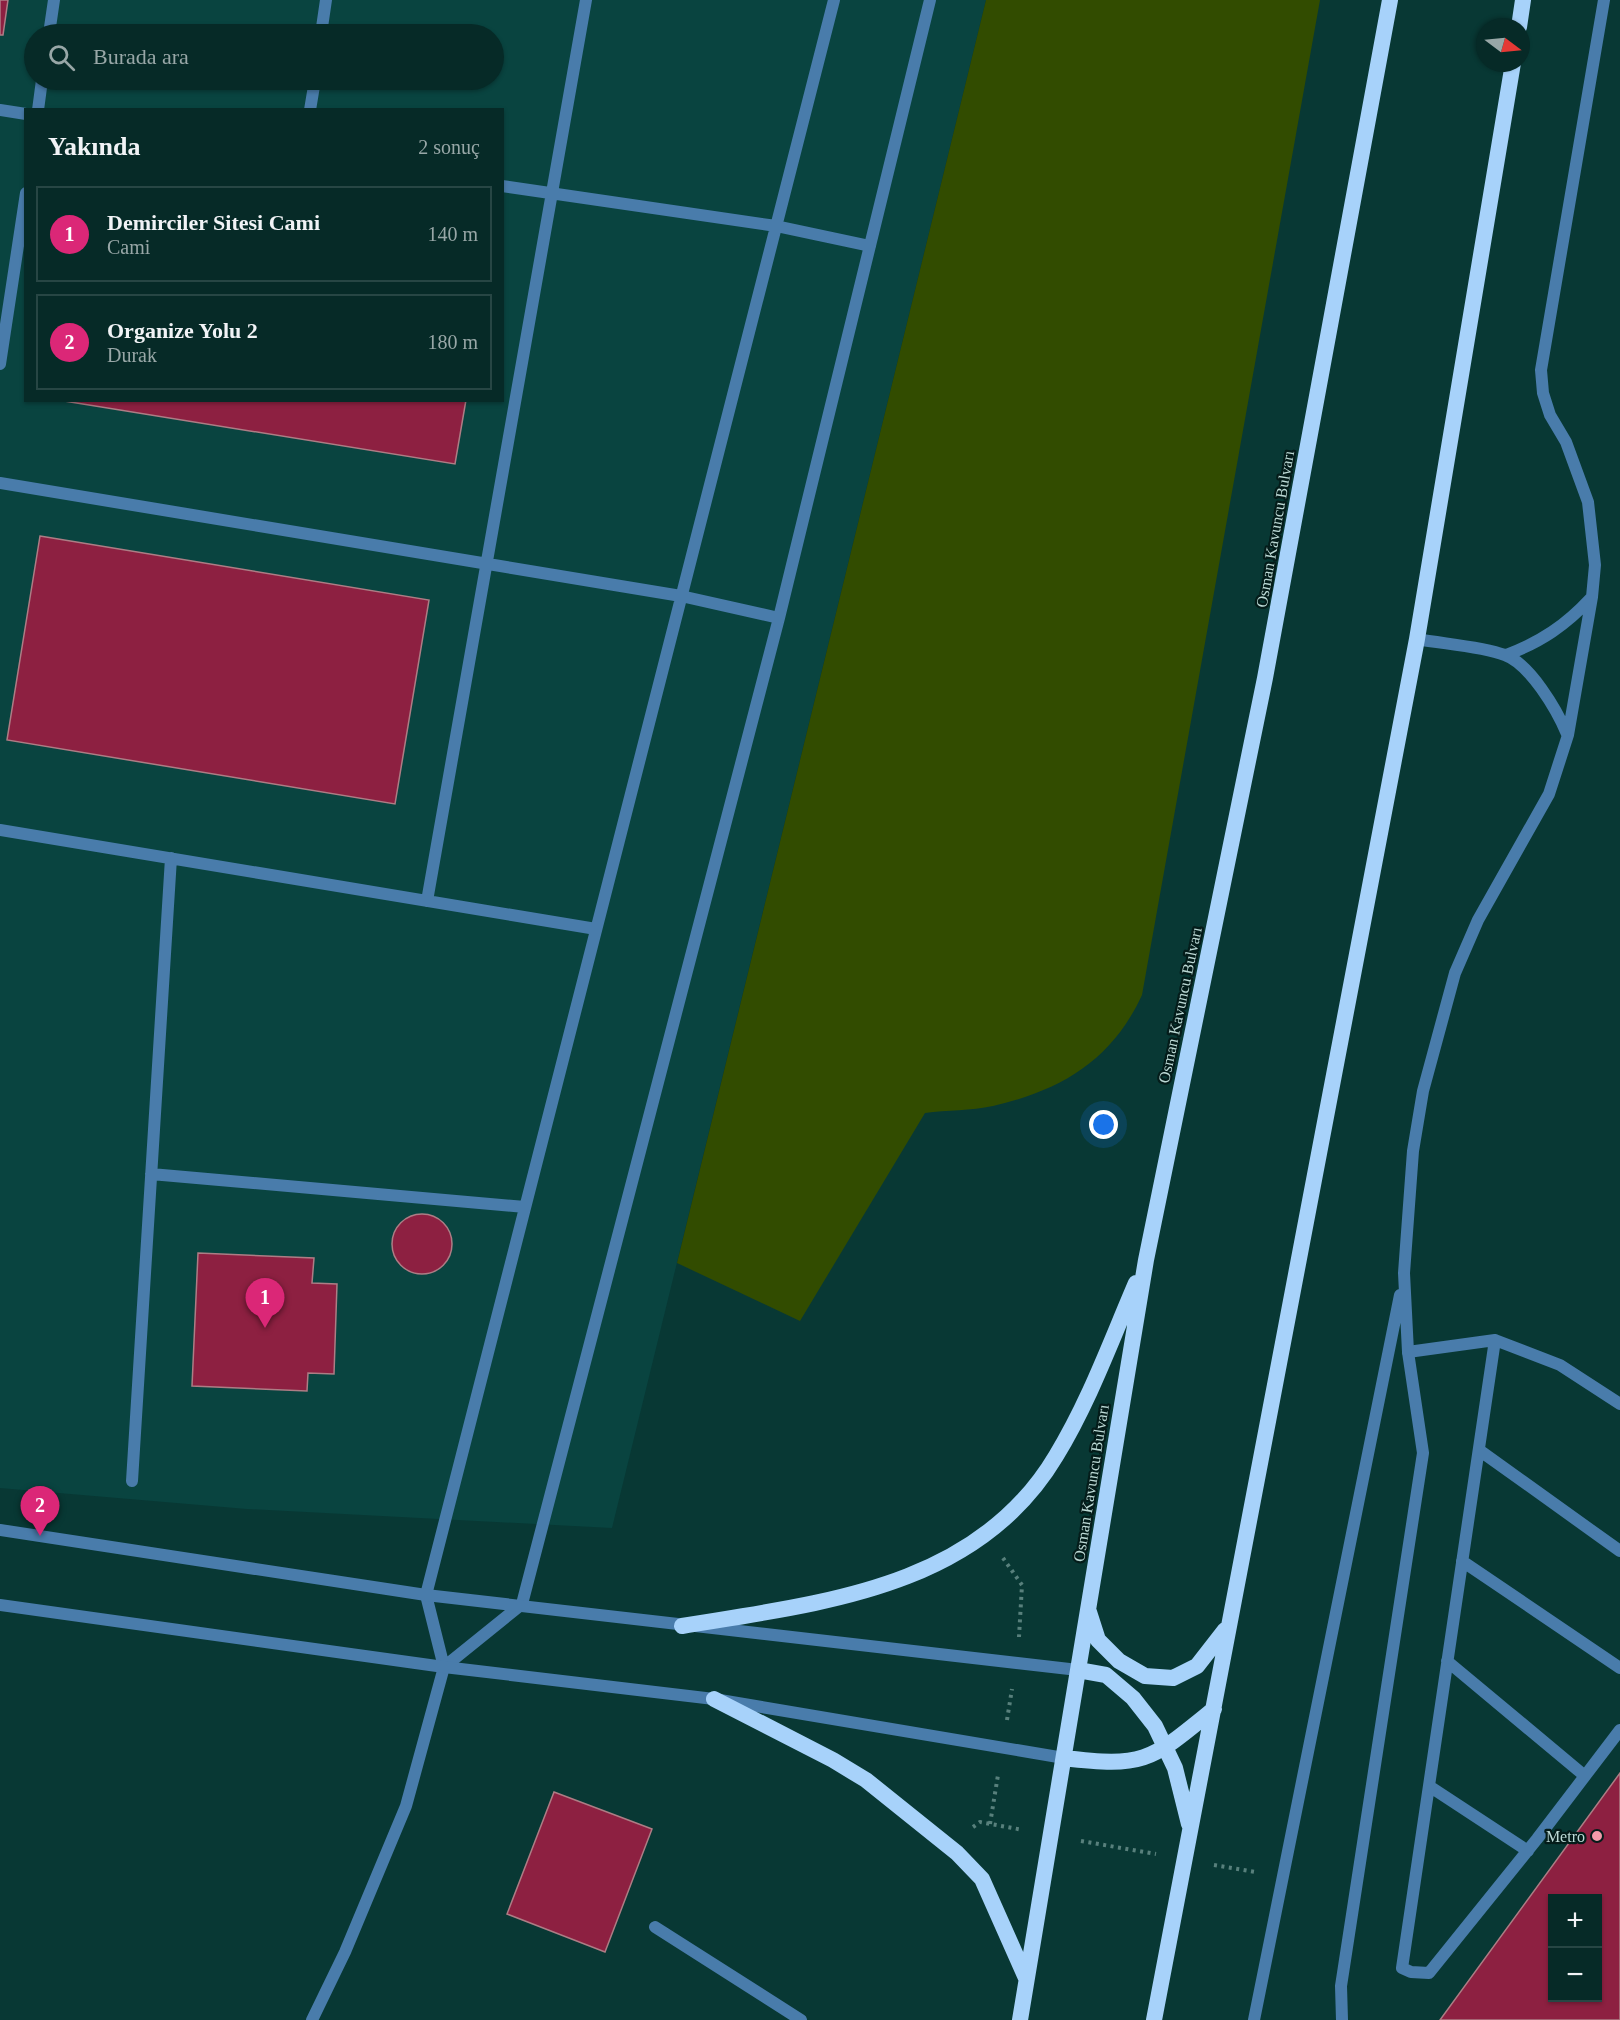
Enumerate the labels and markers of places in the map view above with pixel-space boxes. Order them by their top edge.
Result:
pin: 1 [246,1278,284,1328]
pin: 2 [20,1486,60,1536]
place label: Metro [1546,1828,1585,1845]
marker: Metro [1590,1829,1604,1843]

